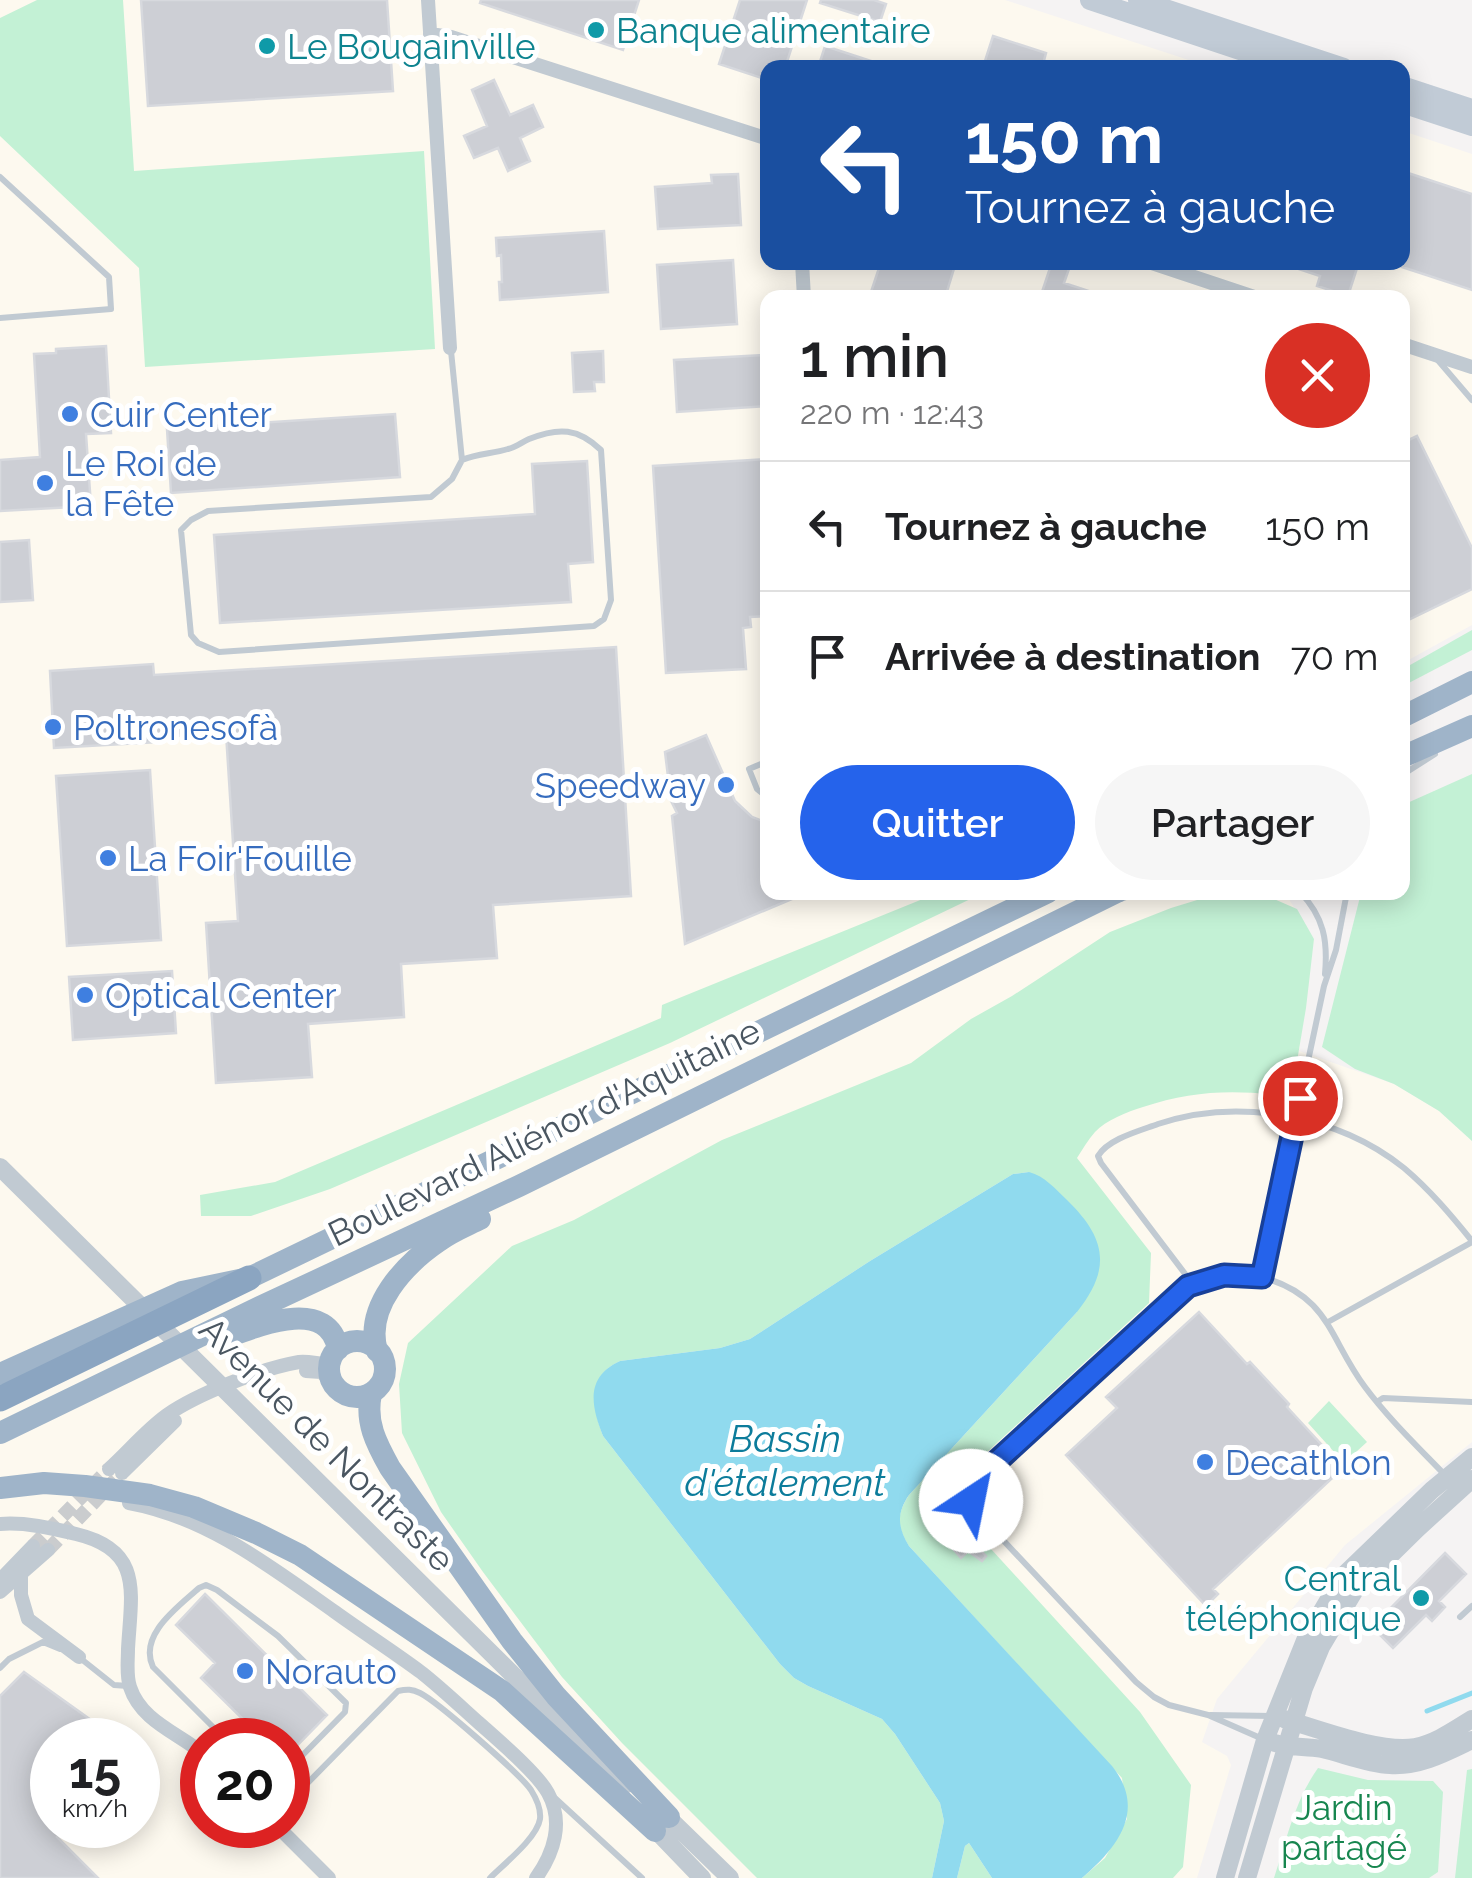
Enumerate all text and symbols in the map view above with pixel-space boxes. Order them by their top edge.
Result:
place label: Banque alimentaire [616,10,931,51]
marker: Banque alimentaire [585,19,607,41]
place label: Le Bougainville [287,26,536,67]
marker: Le Bougainville [256,35,278,57]
text: 150 m [965,97,1163,179]
icon: left [800,100,930,230]
text: Tournez à gauche [965,181,1335,234]
text: 1 min [800,321,949,391]
button: close [1265,323,1370,428]
place label: Cuir Center [90,394,272,435]
text: 220 m · 12:43 [800,394,984,431]
marker: Cuir Center [59,403,81,425]
place label: Le Roi de la Fête [65,443,216,524]
marker: Le Roi de la Fête [34,472,56,494]
icon: left [800,499,855,554]
text: Tournez à gauche [885,504,1207,549]
text: 150 m [1265,504,1370,549]
icon: arrive [800,629,855,684]
text: Arrivée à destination [885,634,1261,679]
text: 70 m [1291,634,1379,679]
place label: Poltronesofà [73,707,278,748]
marker: Poltronesofà [42,716,64,738]
place label: Speedway [535,765,706,806]
button: Quitter [800,765,1075,880]
button: Partager [1095,765,1370,880]
marker: Speedway [715,774,737,796]
place label: La Foir'Fouille [128,838,352,879]
marker: La Foir'Fouille [97,847,119,869]
place label: Optical Center [105,975,337,1016]
marker: Optical Center [74,984,96,1006]
street label: Boulevard Aliénor d'Aquitaine [322,1009,766,1255]
pin [1258,1056,1343,1141]
icon: arrive [1273,1071,1328,1126]
street label: Avenue de Nontraste [191,1308,463,1580]
water label: Bassin d'étalement [685,1416,886,1505]
place label: Decathlon [1225,1442,1392,1483]
position arrow [919,1449,1023,1553]
marker: Decathlon [1194,1451,1216,1473]
place label: Central téléphonique [1185,1558,1401,1639]
marker: Central téléphonique [1410,1587,1432,1609]
place label: Norauto [265,1651,397,1692]
marker: Norauto [234,1660,256,1682]
speed limit sign: 20 [180,1718,310,1848]
text: 15 [69,1741,121,1800]
park label: Jardin partagé [1281,1787,1407,1868]
text: km/h [62,1793,128,1823]

